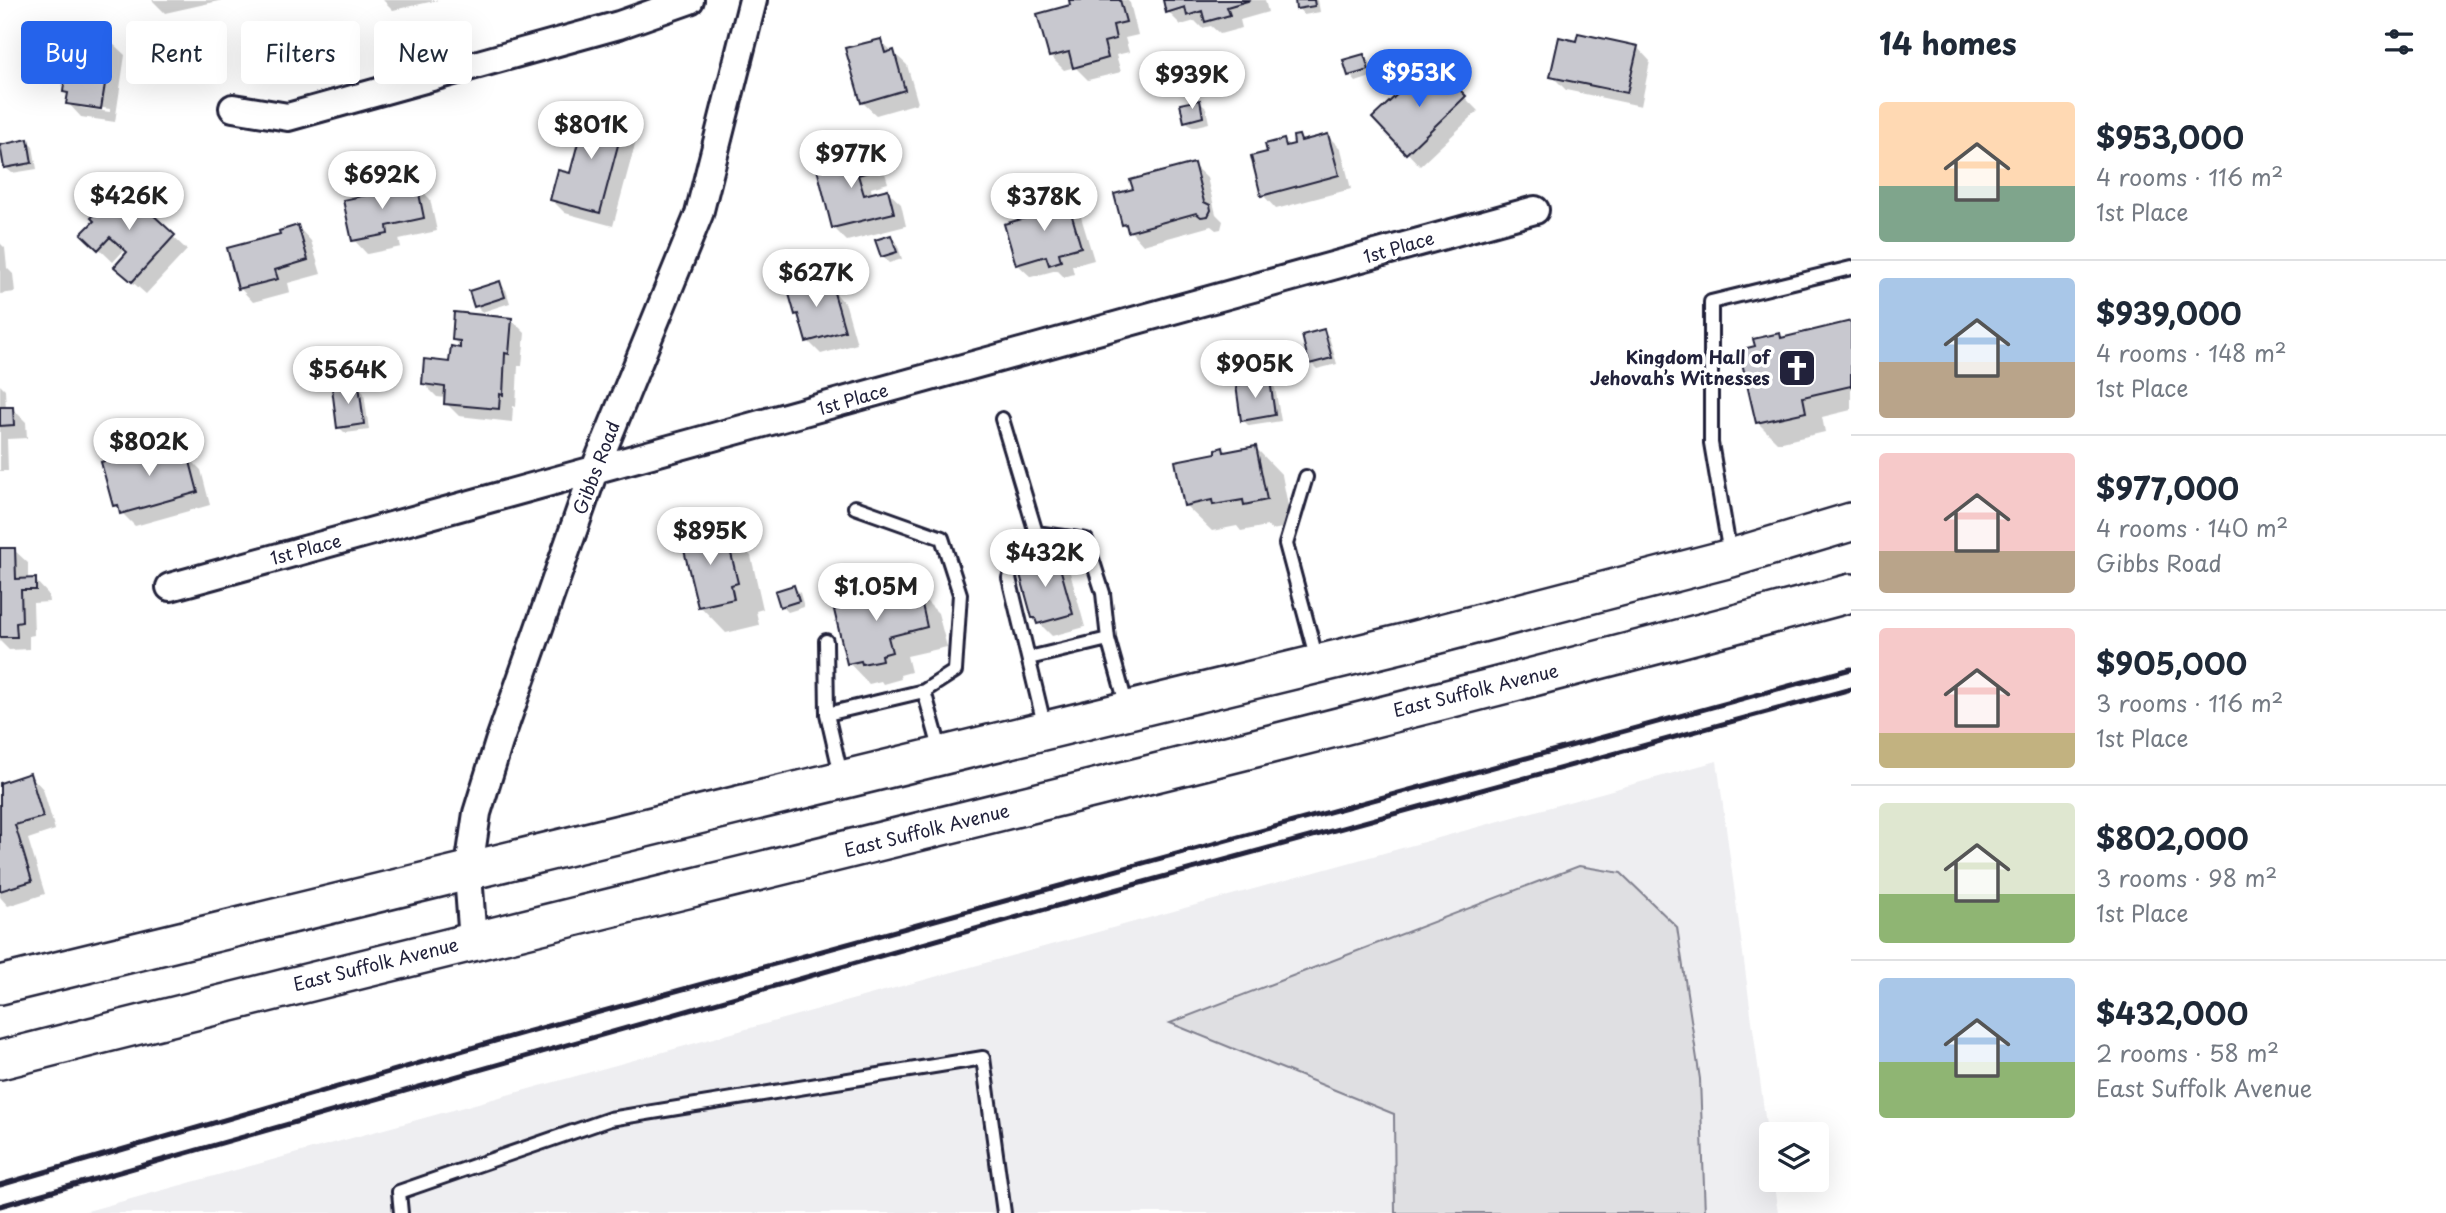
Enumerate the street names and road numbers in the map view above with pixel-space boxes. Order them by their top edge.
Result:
street label: 1st Place [1360,224,1437,270]
street label: 1st Place [814,376,891,422]
street label: Gibbs Road [565,417,626,518]
street label: 1st Place [267,526,344,571]
street label: East Suffolk Avenue [1390,656,1561,723]
street label: East Suffolk Avenue [841,796,1012,863]
street label: East Suffolk Avenue [290,930,461,997]

